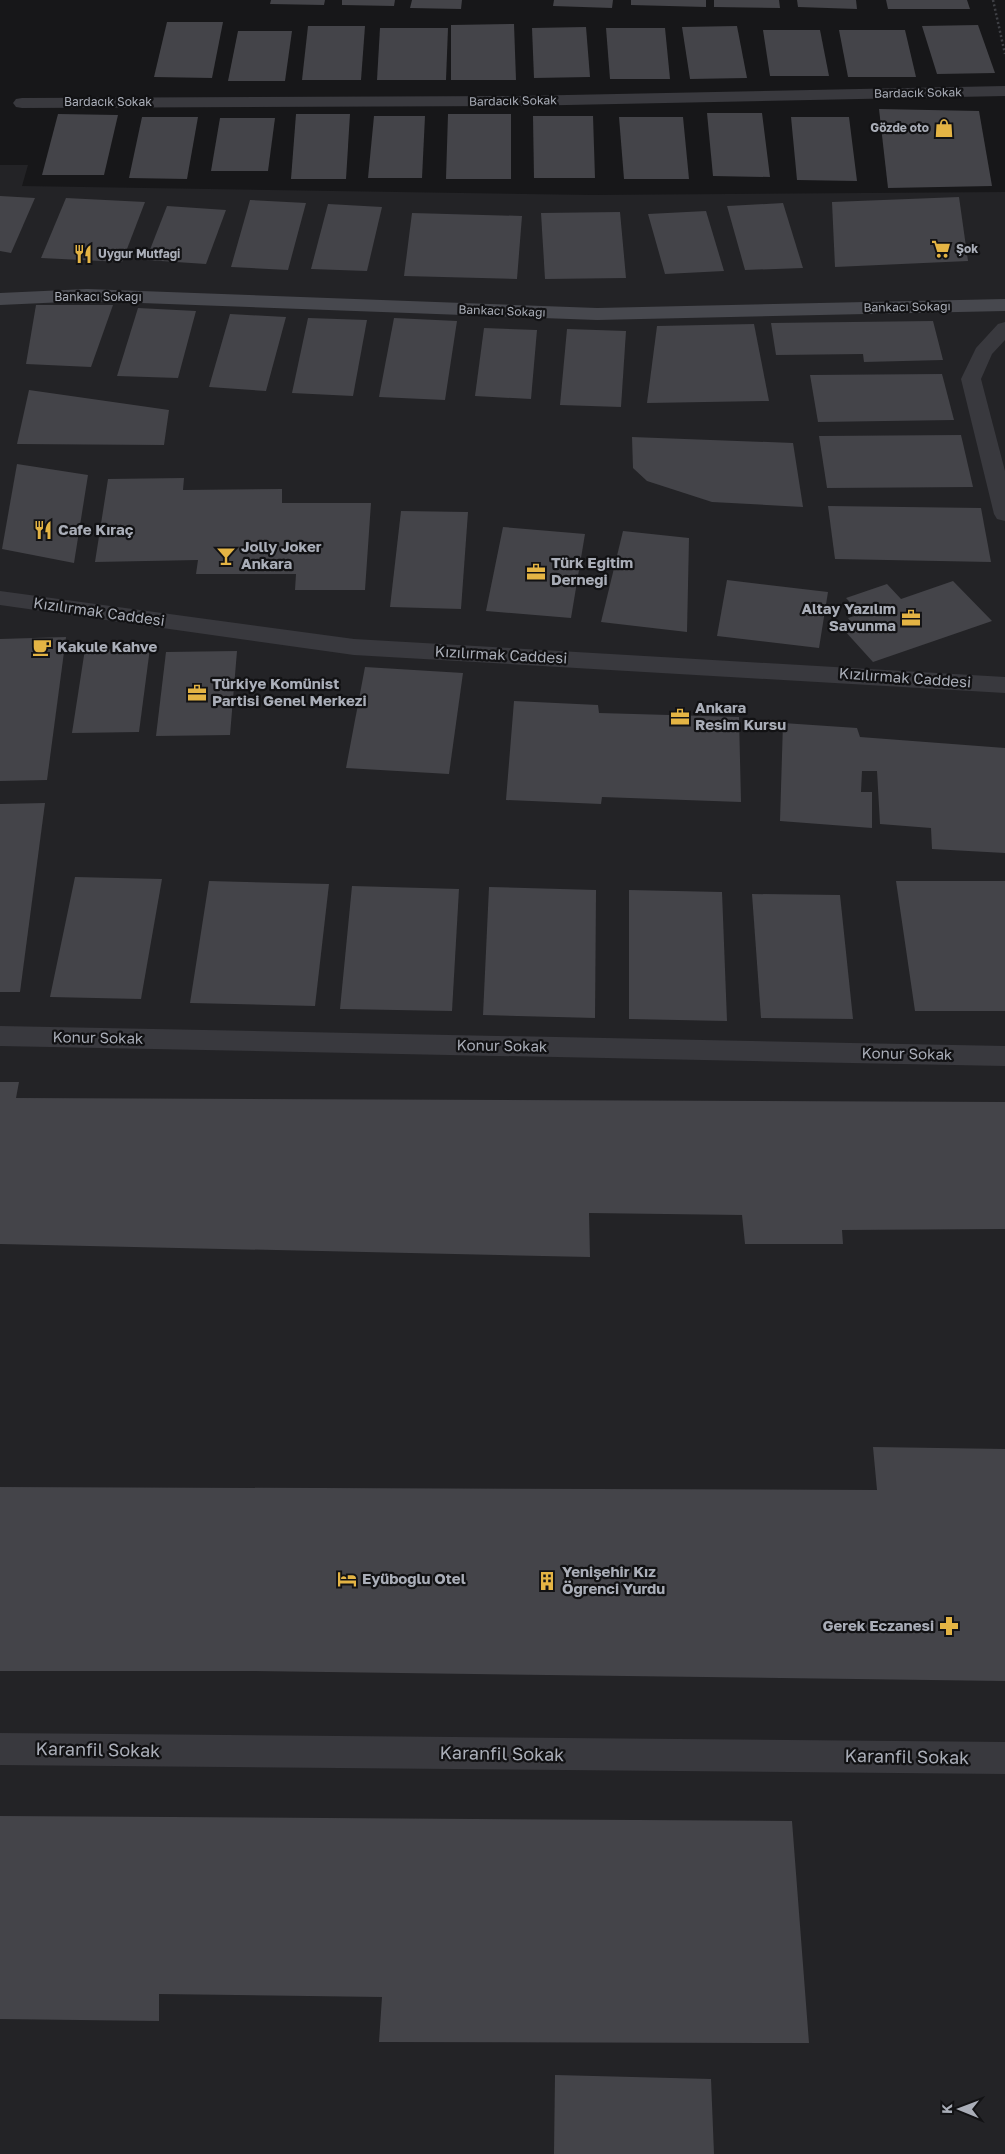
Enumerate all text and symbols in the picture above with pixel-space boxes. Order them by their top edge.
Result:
street label: Bardacık Sokak [874,84,962,101]
street label: Bardacık Sokak [469,92,557,109]
street label: Bardacık Sokak [64,94,152,109]
shop icon: Gözde oto [933,117,955,139]
place label: Gözde oto [870,120,929,135]
supermarket icon: Şok [930,238,952,260]
place label: Şok [956,241,978,256]
restaurant icon: Uygur Mutfaği [72,243,94,265]
place label: Uygur Mutfaği [98,246,180,261]
street label: Bankacı Sokağı [54,289,142,304]
street label: Bankacı Sokağı [863,298,951,315]
street label: Bankacı Sokağı [458,301,546,320]
restaurant icon: Cafe Kıraç [32,519,54,541]
place label: Cafe Kıraç [58,520,134,538]
place label: Jolly Joker Ankara [241,537,322,572]
bar icon: Jolly Joker Ankara [215,545,237,567]
place label: Türk Eğitim Derneği [551,553,633,588]
office icon: Türk Eğitim Derneği [525,561,547,583]
street label: Kızılırmak Caddesi [32,593,166,629]
place label: Altay Yazılım Savunma [802,599,896,634]
office icon: Altay Yazılım Savunma [900,607,922,629]
cafe icon: Kakule Kahve [31,636,53,658]
place label: Kakule Kahve [57,637,158,655]
street label: Kızılırmak Caddesi [434,642,568,666]
street label: Kızılırmak Caddesi [838,663,972,691]
place label: Türkiye Komünist Partisi Genel Merkezi [212,674,367,709]
office icon: Türkiye Komünist Partisi Genel Merkezi [186,682,208,704]
place label: Ankara Resim Kursu [695,698,786,733]
office icon: Ankara Resim Kursu [669,706,691,728]
street label: Konur Sokak [52,1027,144,1047]
street label: Konur Sokak [456,1035,548,1055]
street label: Konur Sokak [861,1043,953,1063]
place label: Yenişehir Kız Öğrenci Yurdu [562,1562,665,1597]
hotel icon: Eyüboğlu Otel [336,1568,358,1590]
place label: Eyüboğlu Otel [362,1569,466,1587]
building icon: Yenişehir Kız Öğrenci Yurdu [536,1570,558,1592]
pharmacy icon: Gerek Eczanesi [938,1615,960,1637]
place label: Gerek Eczanesi [822,1616,934,1634]
street label: Karanfil Sokak [35,1737,161,1761]
street label: Karanfil Sokak [439,1741,565,1765]
street label: Karanfil Sokak [844,1744,970,1768]
north arrow [935,2084,985,2134]
text: K [938,2104,955,2114]

